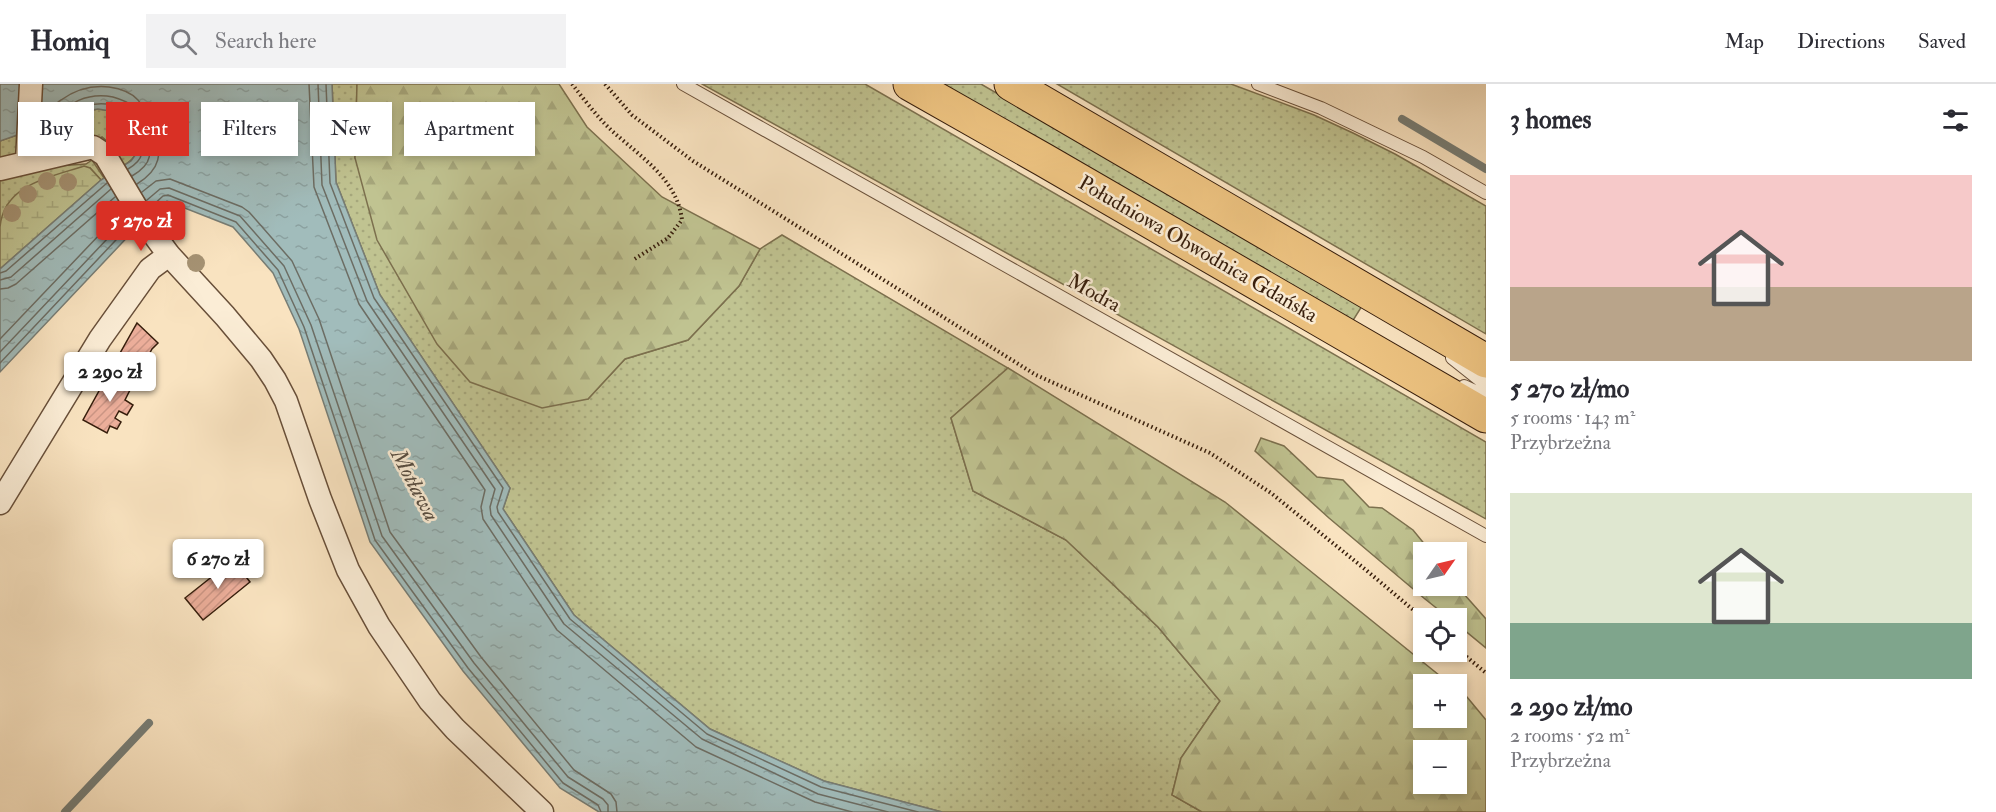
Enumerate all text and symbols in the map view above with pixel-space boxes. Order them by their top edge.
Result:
search box [146,14,566,68]
text: Homiq [30,24,110,59]
icon: search [167,25,200,58]
text: Search here [215,27,316,55]
text: Map [1724,28,1764,55]
text: Directions [1797,28,1885,55]
text: Saved [1918,28,1966,55]
chip: Buy [18,102,94,156]
chip: Rent [106,102,189,156]
chip: Filters [201,102,298,156]
chip: New [310,102,392,156]
chip: Apartment [404,102,535,156]
text: 3 homes [1510,104,1591,136]
icon: filters [1939,104,1972,137]
street label: Południowa Obwodnica Gdańska [1073,169,1323,329]
pin: 5 270 zł [79,201,203,252]
text: 5 270 zł [110,208,172,233]
icon: home [1687,214,1795,322]
street label: Modra [1063,267,1126,319]
pin: 2 290 zł [48,352,172,403]
text: 2 290 zł [78,359,142,384]
text: 5 270 zł/mo [1510,373,1629,405]
text: 5 rooms · 143 m² [1510,405,1635,430]
text: Przybrzeżna [1510,430,1611,455]
water label: Motława [383,442,446,526]
icon: home [1687,532,1795,640]
pin: 6 270 zł [156,539,280,590]
north arrow [1413,542,1467,596]
map controls [1413,542,1467,794]
text: 6 270 zł [187,546,249,571]
button: locate [1413,608,1467,662]
button: + [1413,674,1467,728]
text: 2 290 zł/mo [1510,691,1633,723]
text: 2 rooms · 52 m² [1510,723,1630,748]
button: − [1413,740,1467,794]
text: Przybrzeżna [1510,748,1611,773]

